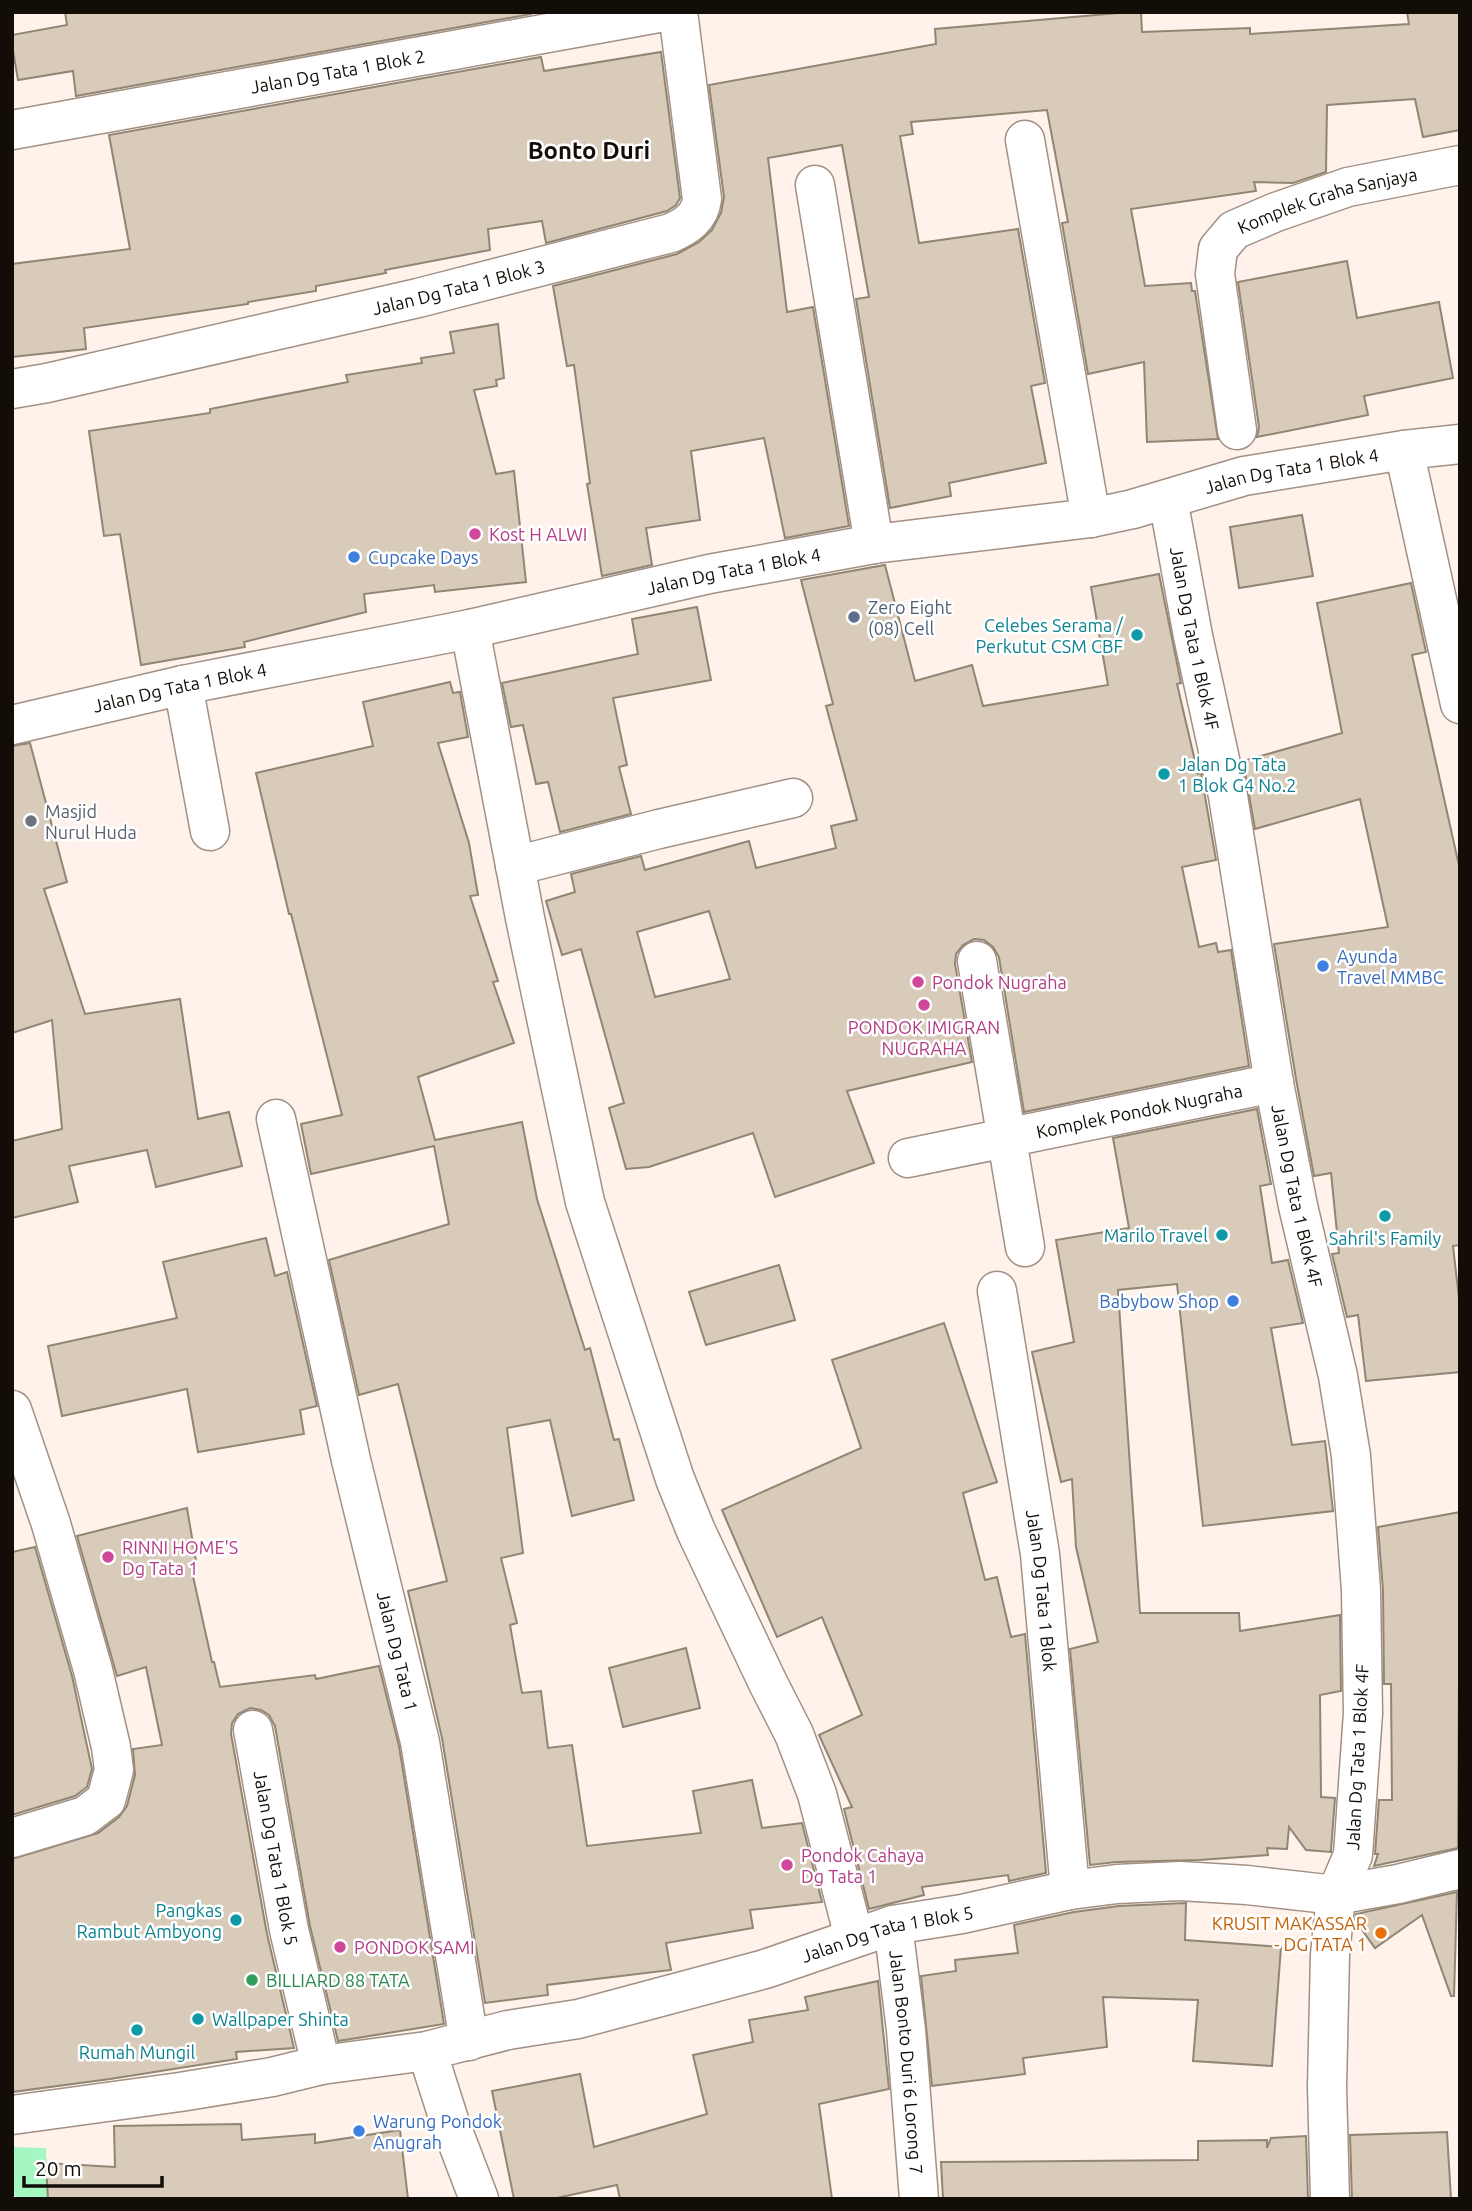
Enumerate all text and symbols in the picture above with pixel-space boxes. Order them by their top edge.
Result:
street label: Jalan Dg Tata 1 Blok 2 [249,45,427,97]
district label: Bonto Duri [528,137,650,164]
street label: Komplek Graha Sanjaya [1234,164,1419,237]
street label: Jalan Dg Tata 1 Blok 3 [370,256,547,318]
street label: Jalan Dg Tata 1 Blok 4 [1202,444,1380,497]
place label: Kost H ALWI [489,524,587,544]
marker: Kost H ALWI [467,526,483,542]
street label: Jalan Dg Tata 1 Blok 4 [645,544,822,598]
street label: Jalan Dg Tata 1 Blok 4F [1167,545,1223,732]
place label: Cupcake Days [368,547,479,567]
marker: Cupcake Days [346,549,362,565]
place label: Zero Eight (08) Cell [868,597,952,639]
marker: Zero Eight (08) Cell [846,609,862,625]
place label: Celebes Serama / Perkutut CSM CBF [976,615,1124,656]
marker: Celebes Serama / Perkutut CSM CBF [1129,627,1145,643]
street label: Jalan Dg Tata 1 Blok 4 [91,659,268,716]
place label: Jalan Dg Tata 1 Blok G4 No.2 [1178,754,1296,795]
marker: Jalan Dg Tata 1 Blok G4 No.2 [1156,766,1172,782]
place label: Masjid Nurul Huda [45,801,137,842]
marker: Masjid Nurul Huda [23,813,39,829]
place label: Ayunda Travel MMBC [1337,946,1444,987]
marker: Ayunda Travel MMBC [1315,958,1331,974]
place label: Pondok Nugraha [932,972,1067,992]
marker: Pondok Nugraha [910,974,926,990]
marker: PONDOK IMIGRAN NUGRAHA [916,997,932,1013]
place label: PONDOK IMIGRAN NUGRAHA [848,1017,1000,1058]
street label: Komplek Pondok Nugraha [1034,1080,1244,1142]
street label: Jalan Dg Tata 1 Blok 4F [1268,1103,1327,1289]
marker: Sahril's Family [1377,1208,1393,1224]
place label: Marilo Travel [1104,1225,1208,1245]
marker: Marilo Travel [1214,1227,1230,1243]
place label: Sahril's Family [1329,1228,1442,1248]
place label: Babybow Shop [1099,1291,1219,1311]
marker: Babybow Shop [1225,1293,1241,1309]
street label: Jalan Dg Tata 1 Blok [1023,1508,1060,1672]
place label: RINNI HOME'S Dg Tata 1 [122,1537,238,1578]
marker: RINNI HOME'S Dg Tata 1 [100,1549,116,1565]
street label: Jalan Dg Tata 1 [373,1589,422,1713]
street label: Jalan Dg Tata 1 Blok 4F [1342,1663,1372,1851]
street label: Jalan Dg Tata 1 Blok 5 [250,1769,302,1947]
place label: Pondok Cahaya Dg Tata 1 [801,1845,924,1886]
marker: Pondok Cahaya Dg Tata 1 [779,1857,795,1873]
place label: Pangkas Rambut Ambyong [77,1900,222,1941]
street label: Jalan Dg Tata 1 Blok 5 [799,1902,975,1966]
marker: Pangkas Rambut Ambyong [228,1912,244,1928]
place label: KRUSIT MAKASSAR - DG TATA 1 [1212,1913,1367,1954]
marker: KRUSIT MAKASSAR - DG TATA 1 [1373,1925,1389,1941]
place label: PONDOK SAMI [354,1937,475,1957]
marker: PONDOK SAMI [332,1939,348,1955]
street label: Jalan Bonto Duri 6 Lorong 7 [886,1949,927,2175]
place label: BILLIARD 88 TATA [266,1970,410,1990]
marker: BILLIARD 88 TATA [244,1972,260,1988]
place label: Wallpaper Shinta [212,2009,349,2029]
marker: Wallpaper Shinta [190,2011,206,2027]
marker: Rumah Mungil [129,2022,145,2038]
place label: Rumah Mungil [79,2042,195,2062]
place label: Warung Pondok Anugrah [373,2111,502,2152]
marker: Warung Pondok Anugrah [351,2123,367,2139]
scale bar [24,2144,163,2188]
text: 20 m [35,2156,82,2180]

